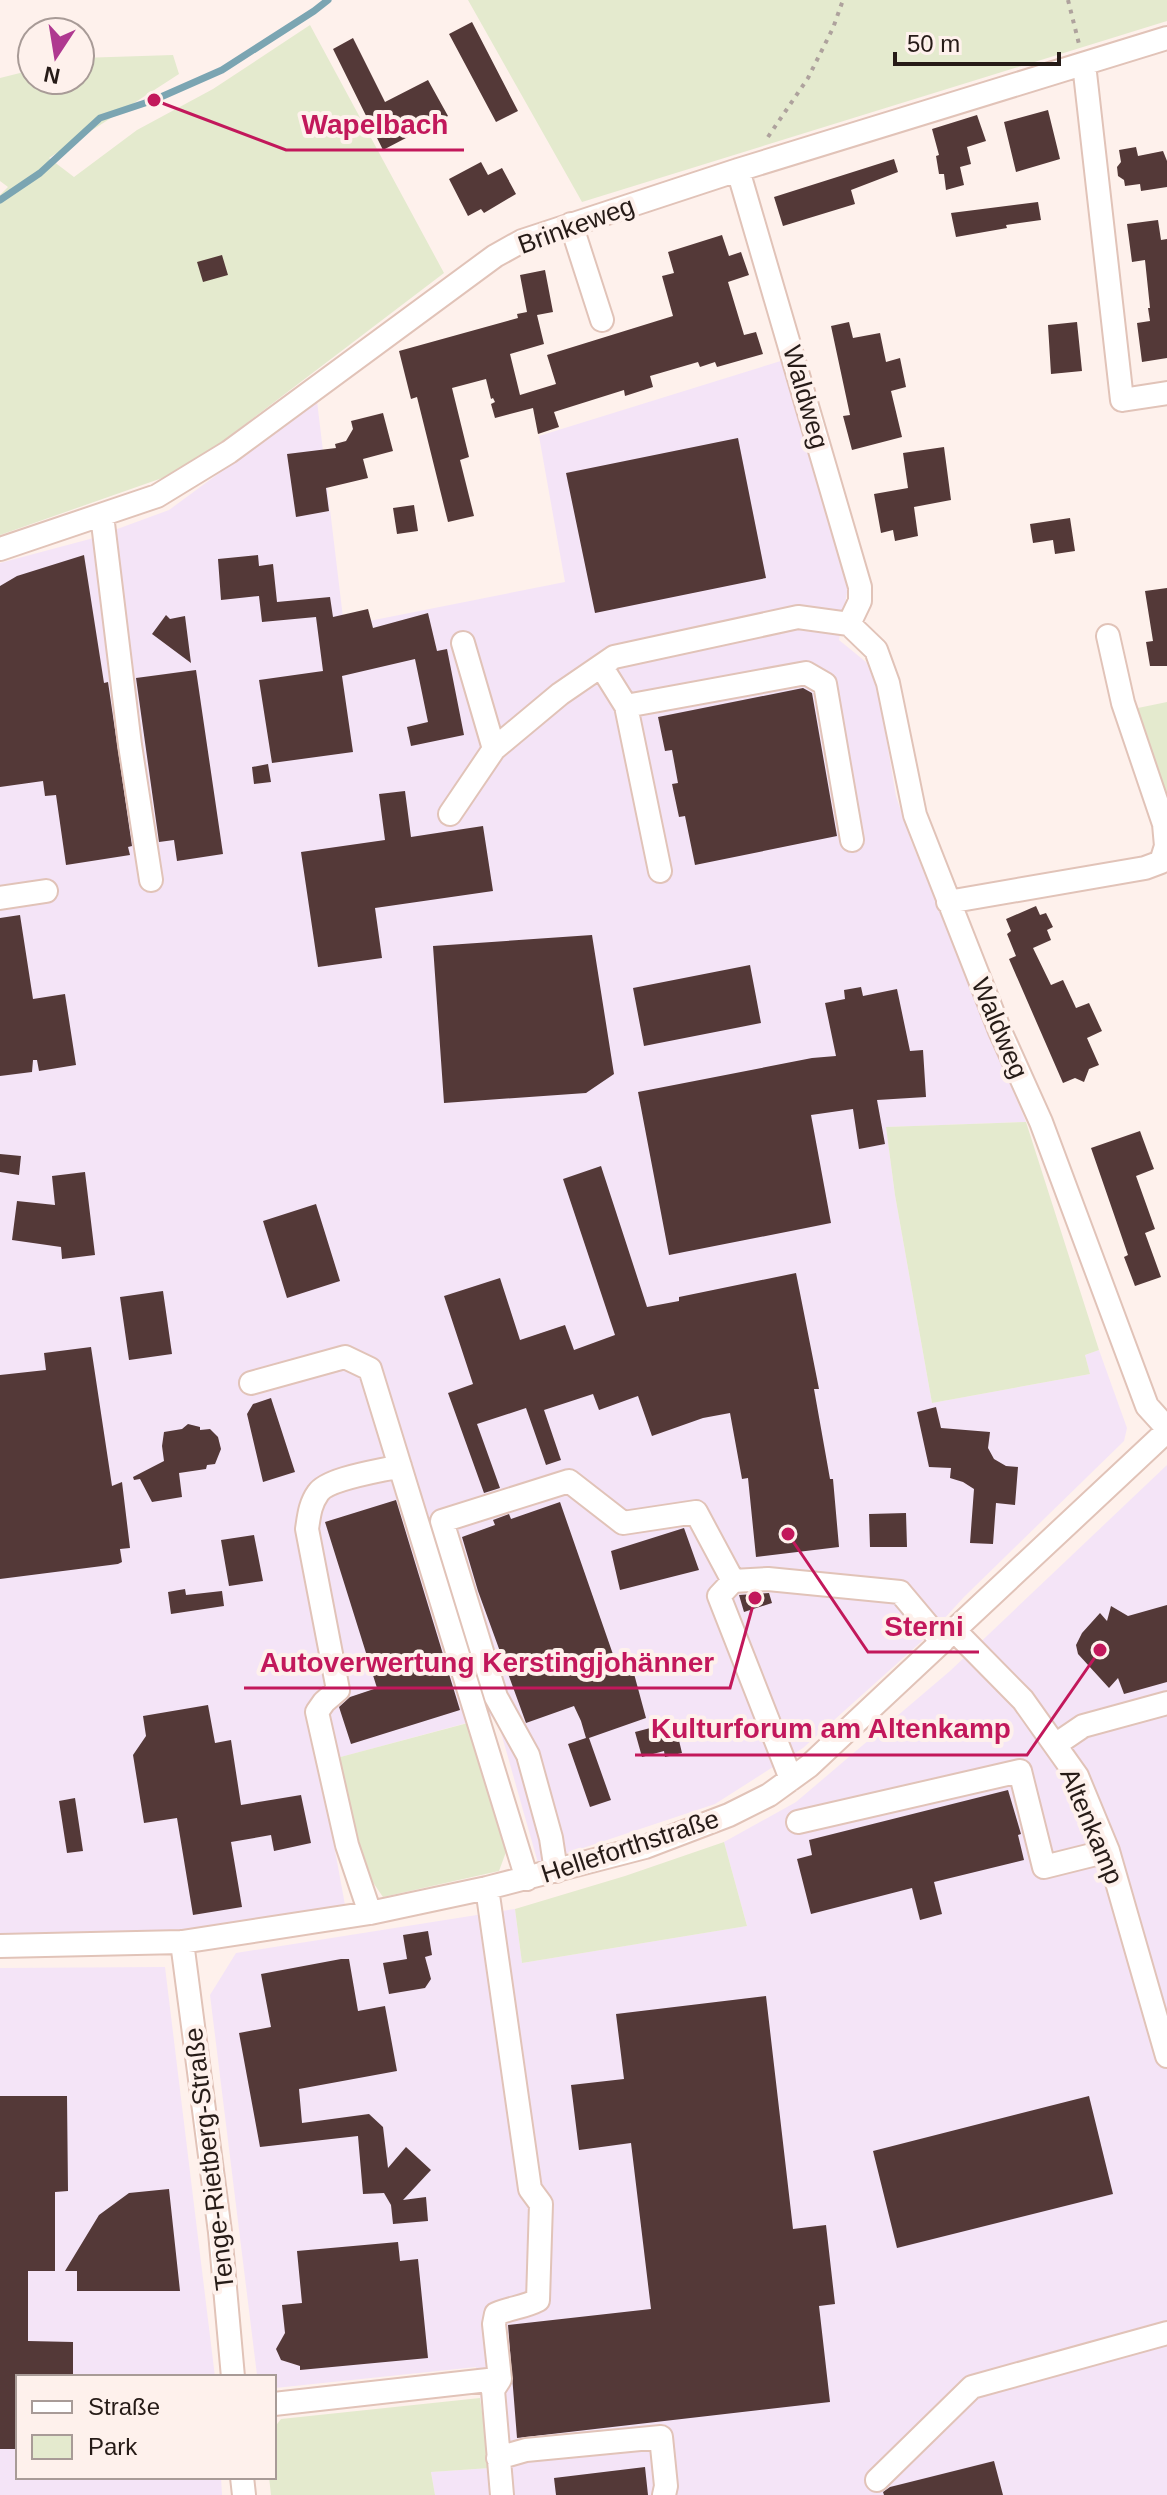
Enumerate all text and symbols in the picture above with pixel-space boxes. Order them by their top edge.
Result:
north arrow [16,16,96,96]
scale bar [895,16,1059,66]
text: 50 m [907,30,960,57]
text: N [42,61,62,89]
callout: Wapelbach [286,98,464,150]
text: Wapelbach [302,109,448,140]
street label: Brinkeweg [514,190,638,260]
street label: Waldweg [777,342,835,452]
street label: Waldweg [965,973,1035,1083]
callout: Sterni [868,1600,979,1652]
text: Sterni [884,1611,964,1642]
callout: Autoverwertung Kerstingjohänner [244,1636,730,1688]
text: Autoverwertung Kerstingjohänner [260,1647,714,1678]
callout: Kulturforum am Altenkamp [635,1703,1027,1755]
text: Kulturforum am Altenkamp [651,1713,1011,1744]
street label: Altenkamp [1054,1764,1130,1888]
street label: Helleforthstraße [537,1803,723,1889]
street label: Tenge-Rietberg-Straße [178,2026,240,2292]
legend [16,2375,276,2479]
text: Straße [88,2393,160,2420]
text: Park [88,2433,138,2460]

